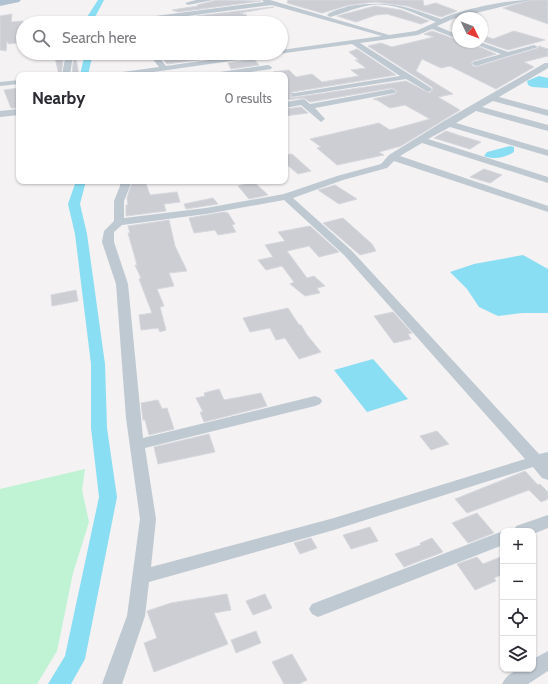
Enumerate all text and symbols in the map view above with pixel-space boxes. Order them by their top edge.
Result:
north arrow [452,12,488,48]
search box [16,16,288,60]
icon: search [30,27,52,49]
text: Search here [62,29,137,47]
text: Nearby [32,88,85,108]
text: 0 results [224,90,272,106]
map controls [500,528,536,672]
button: + [500,528,536,564]
button: − [500,564,536,600]
button: locate [500,600,536,636]
button: layers [500,636,536,672]

